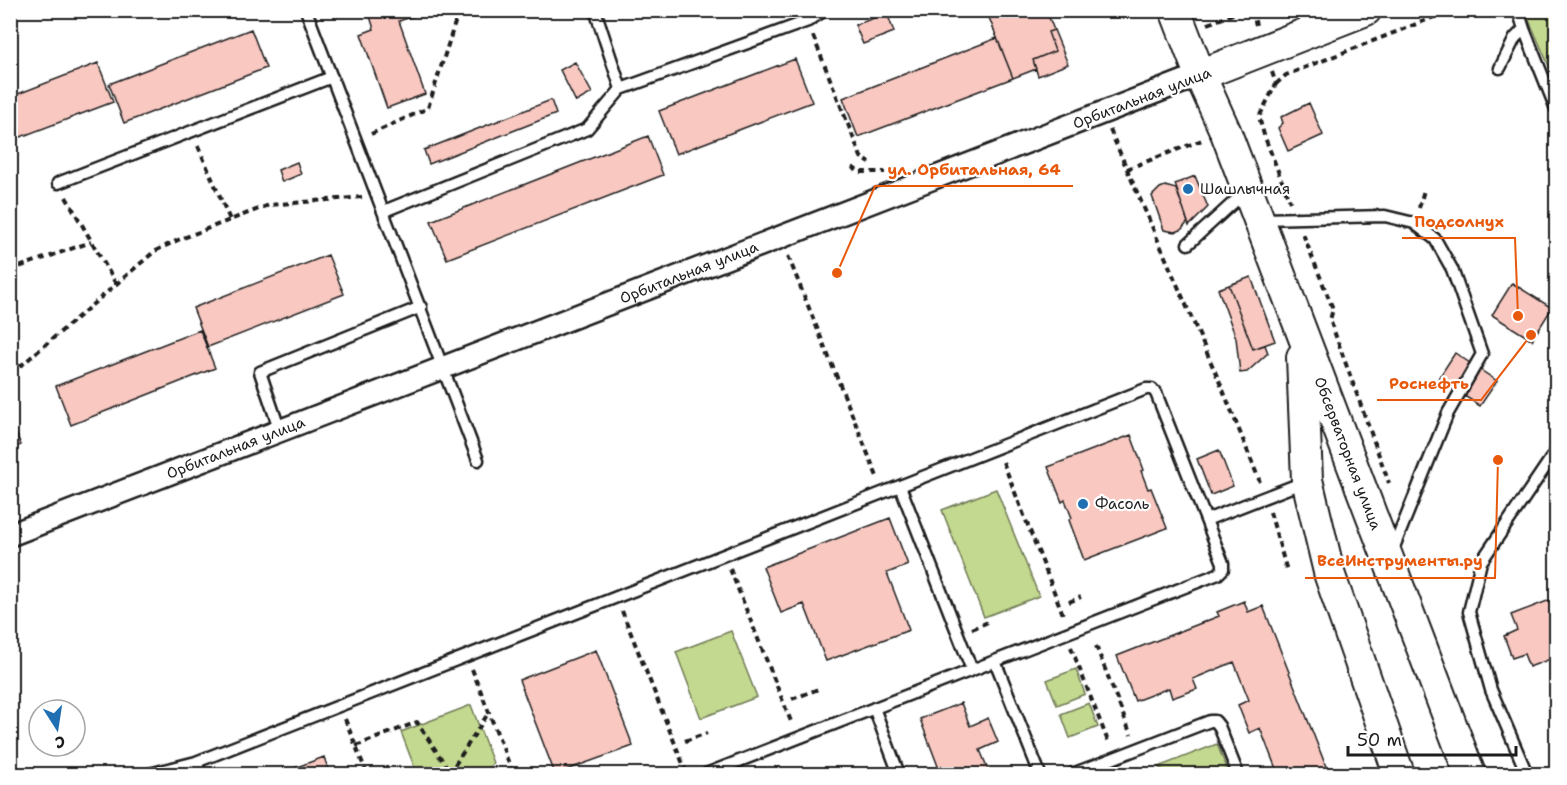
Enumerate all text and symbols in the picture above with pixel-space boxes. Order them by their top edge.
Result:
street label: Орбитальная улица [1070,62,1215,134]
callout: ул. Орбитальная, 64 [875,152,1073,186]
text: ул. Орбитальная, 64 [887,159,1061,180]
place label: Шашлычная [1200,179,1290,199]
marker: Шашлычная [1181,182,1195,196]
callout: Подсолнух [1402,204,1515,238]
text: Подсолнух [1414,211,1504,232]
street label: Орбитальная улица [617,236,762,308]
callout: Роснефть [1377,366,1481,400]
text: Роснефть [1389,373,1469,394]
street label: Обсерваторная улица [1310,374,1386,533]
street label: Орбитальная улица [164,412,308,484]
place label: Фасоль [1095,494,1150,514]
marker: Фасоль [1076,497,1090,511]
callout: ВсеИнструменты.ру [1305,544,1495,578]
text: ВсеИнструменты.ру [1317,550,1483,571]
north arrow [27,698,87,758]
scale bar [1348,719,1516,757]
text: 50 m [1357,728,1402,752]
text: С [53,731,67,754]

